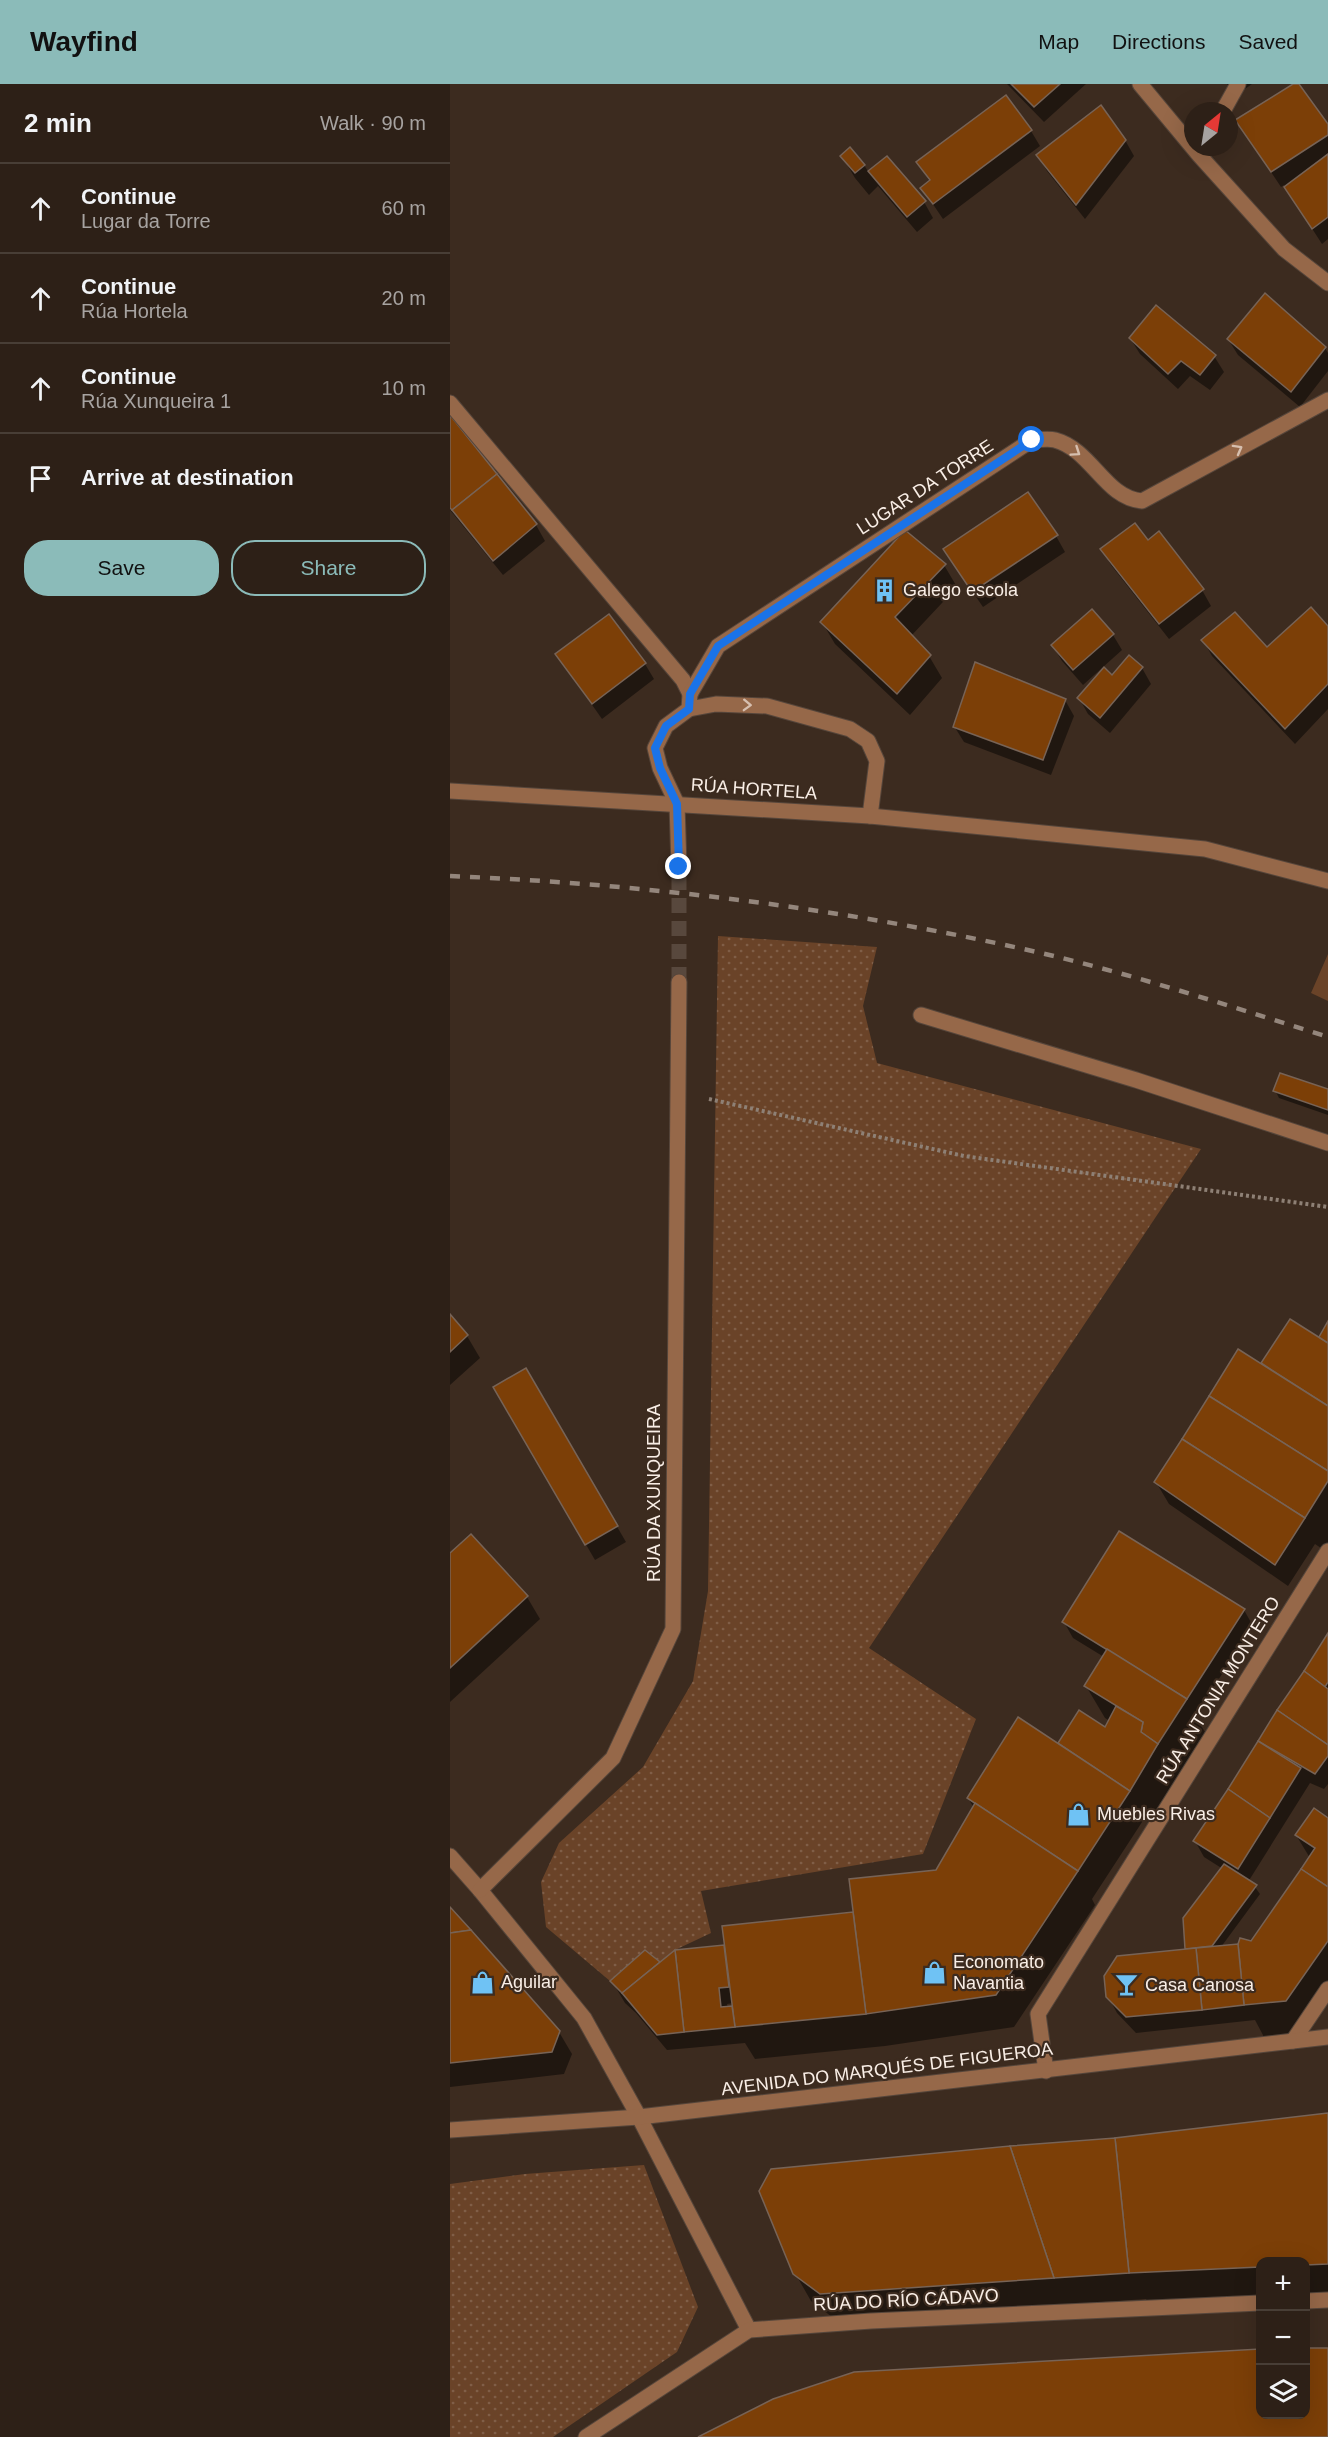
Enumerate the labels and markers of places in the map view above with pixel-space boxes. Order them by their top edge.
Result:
building icon: Galego escola [872,577,898,603]
place label: Galego escola [903,580,1019,600]
shop icon: Muebles Rivas [1066,1801,1092,1827]
place label: Muebles Rivas [1097,1804,1215,1824]
place label: Economato Navantia [953,1952,1044,1993]
shop icon: Economato Navantia [922,1959,948,1985]
shop icon: Aguilar [470,1969,496,1995]
place label: Aguilar [501,1972,557,1992]
bar icon: Casa Canosa [1114,1972,1140,1998]
place label: Casa Canosa [1145,1975,1255,1995]

